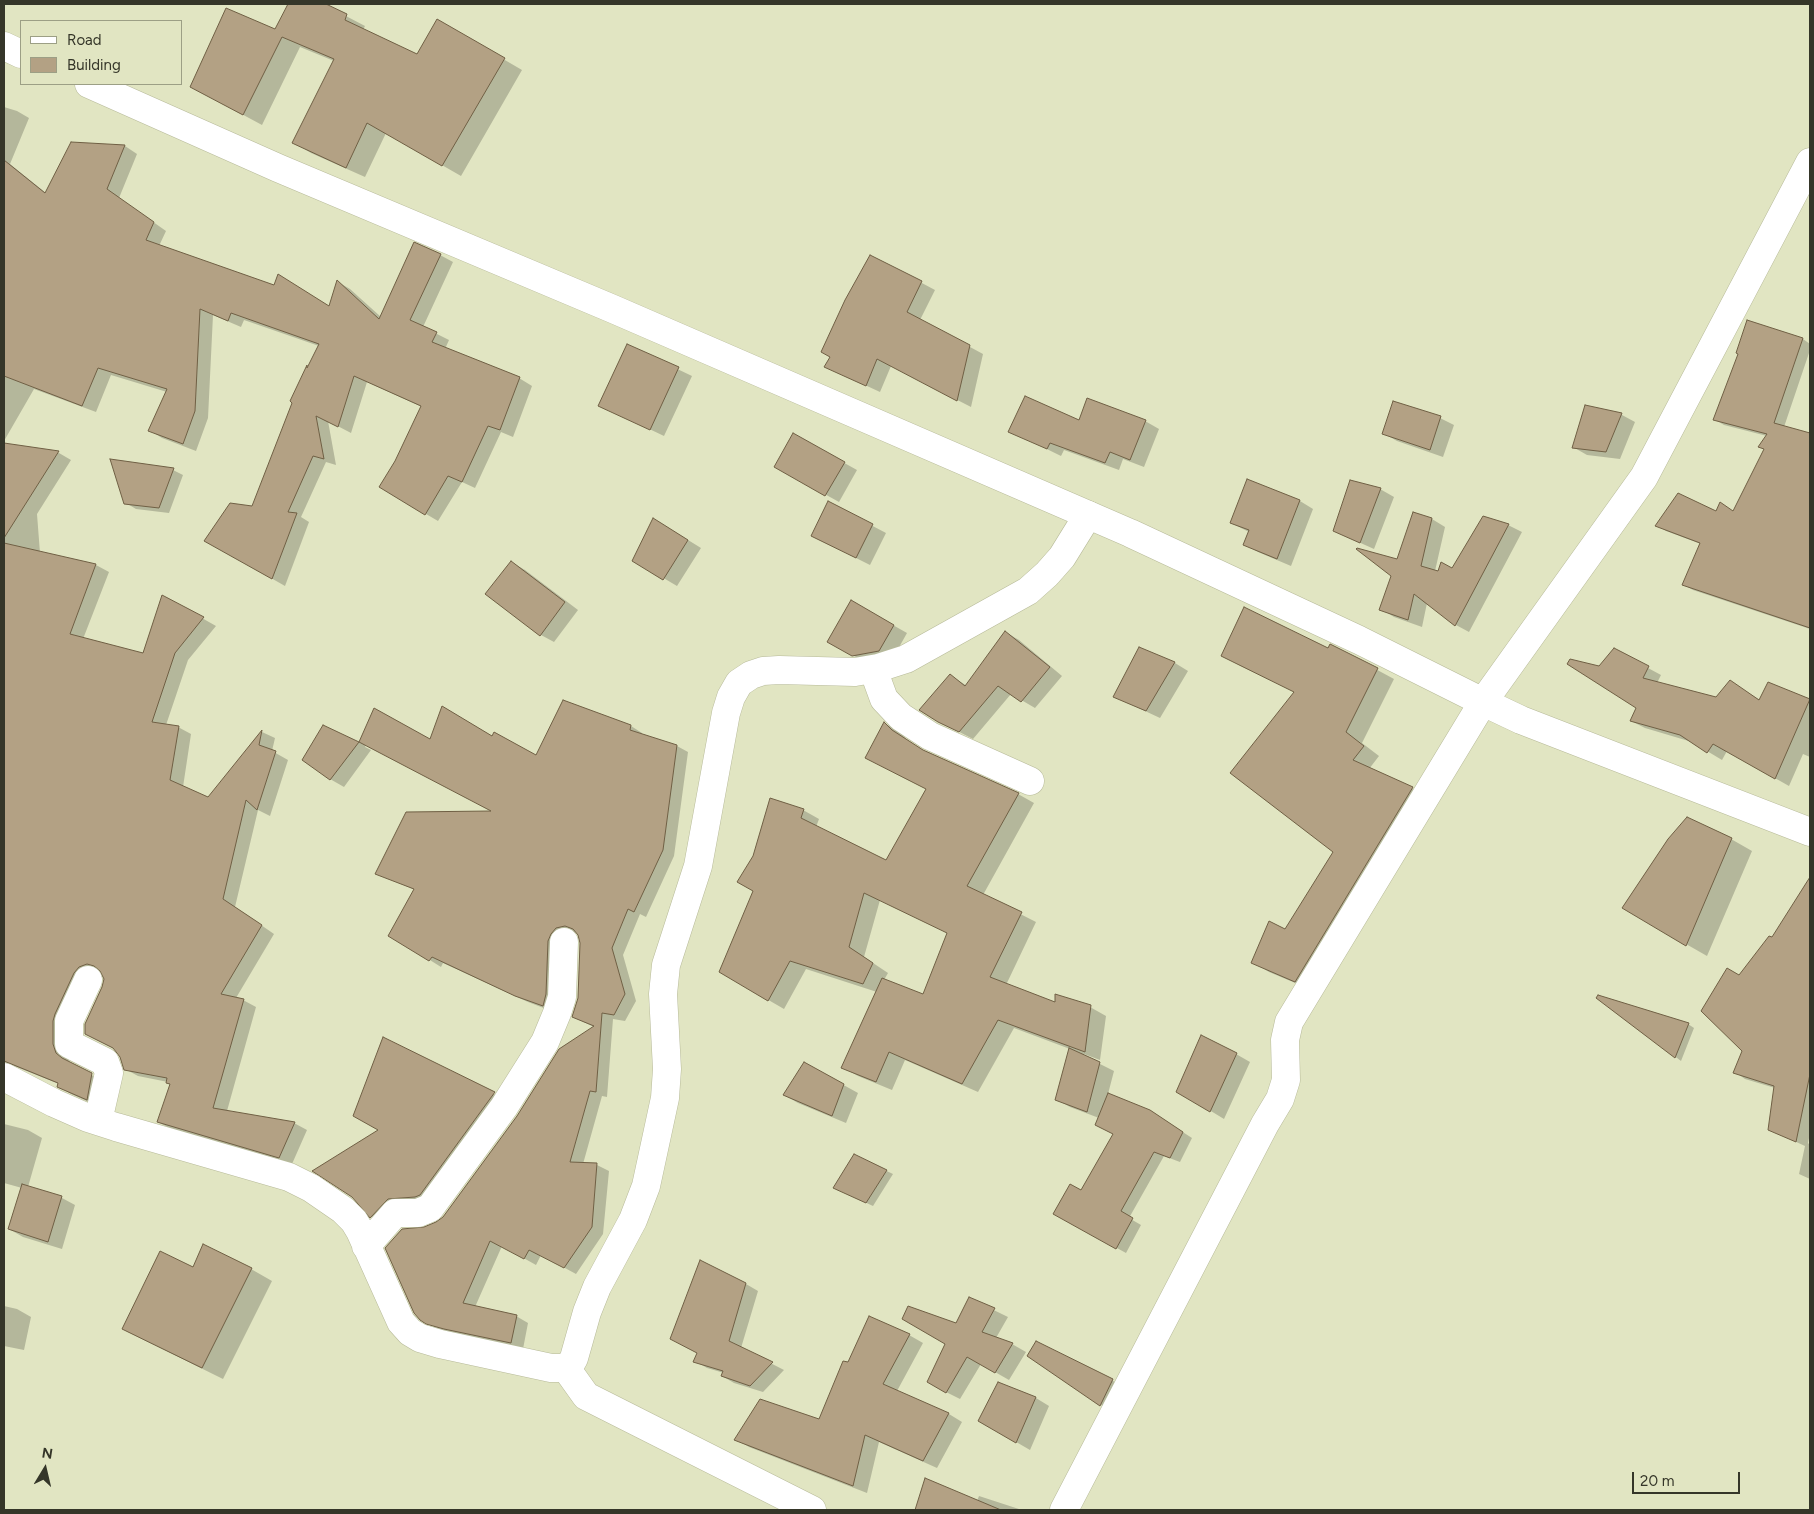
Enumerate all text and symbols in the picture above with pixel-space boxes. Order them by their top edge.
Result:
legend [20,20,182,85]
text: Road [67,31,102,49]
text: Building [67,56,121,74]
north arrow [20,1444,70,1494]
text: N [41,1444,54,1463]
scale bar [1634,1462,1742,1494]
text: 20 m [1640,1472,1674,1490]

